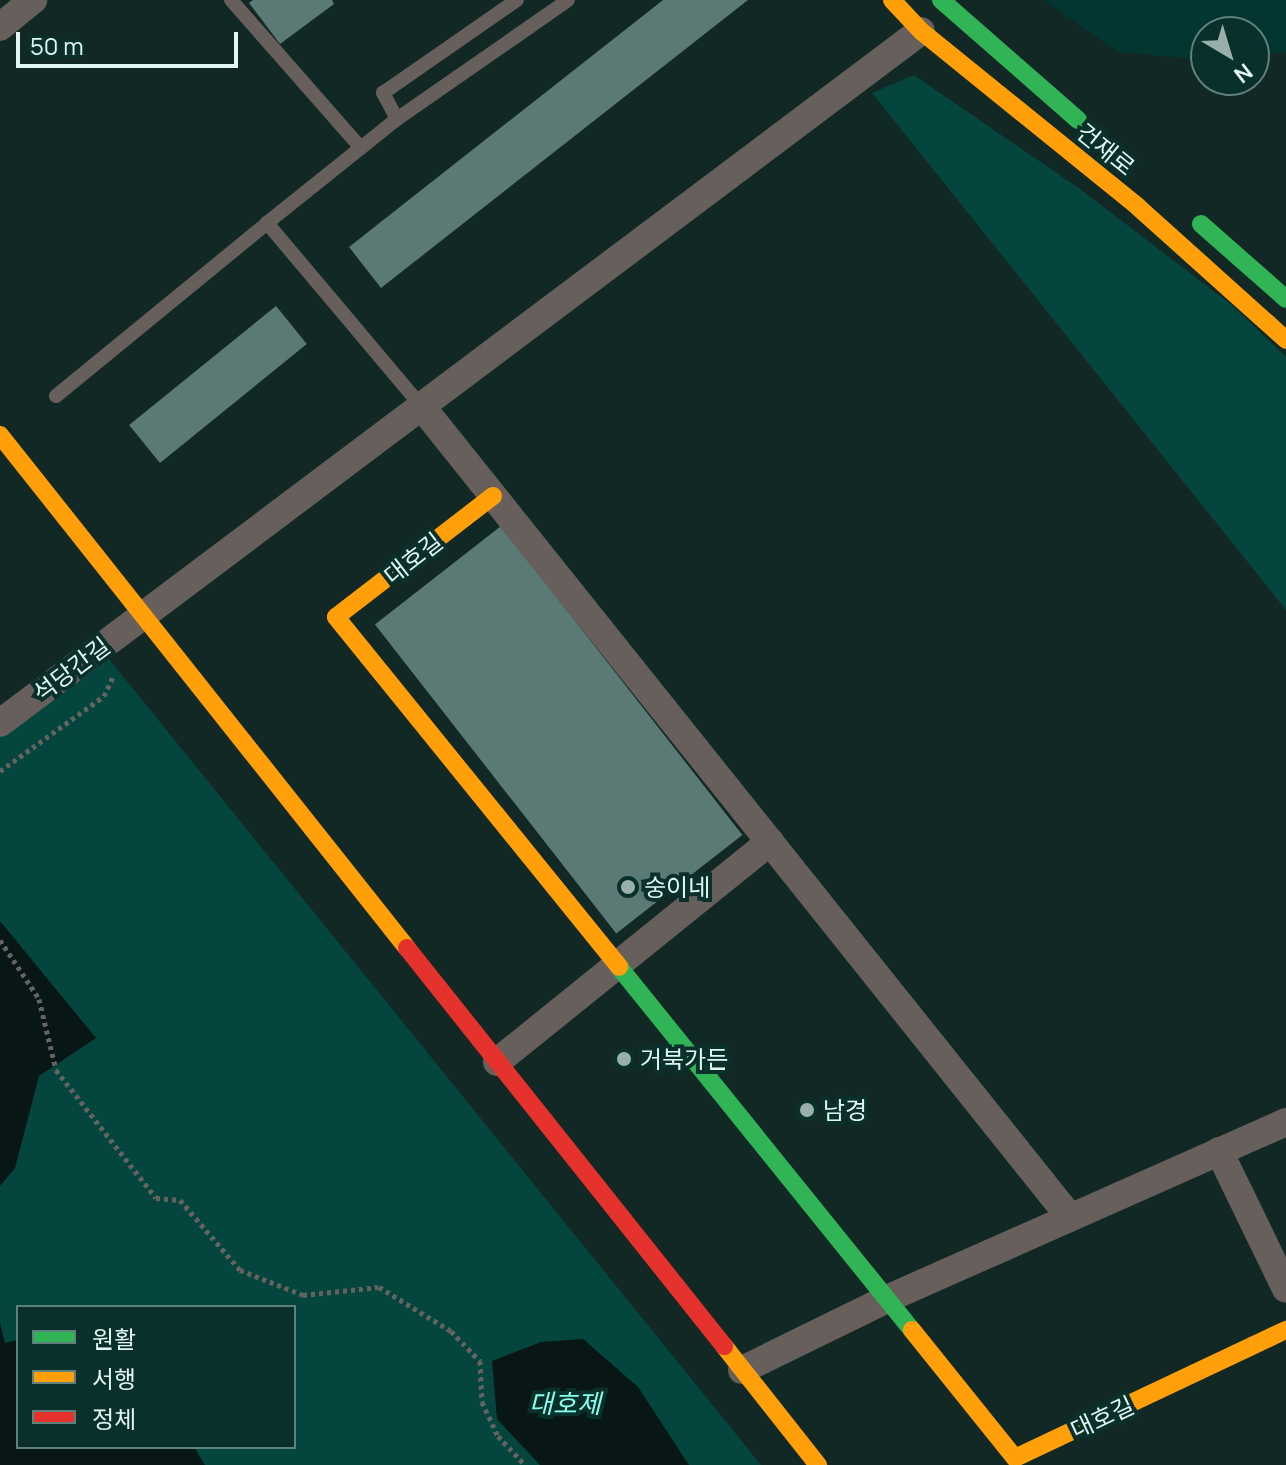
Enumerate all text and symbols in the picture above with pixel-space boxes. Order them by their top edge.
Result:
scale bar [20,16,242,66]
north arrow [1190,16,1270,96]
text: 50 m [30,29,84,62]
text: N [1228,57,1259,90]
street label: 건재로 [1071,117,1141,181]
street label: 대호길 [378,526,448,590]
street label: 석당간길 [27,631,115,707]
place label: 숭이네 [644,873,710,901]
marker: 숭이네 [619,878,637,896]
place label: 거북가든 [640,1045,728,1073]
marker: 거북가든 [615,1050,633,1068]
place label: 남경 [823,1096,867,1124]
marker: 남경 [798,1101,816,1119]
legend [16,1305,296,1449]
text: 원활 [92,1322,136,1355]
text: 서행 [92,1362,136,1395]
water label: 대호제 [529,1388,601,1420]
street label: 대호길 [1066,1390,1138,1444]
text: 정체 [92,1402,136,1435]

